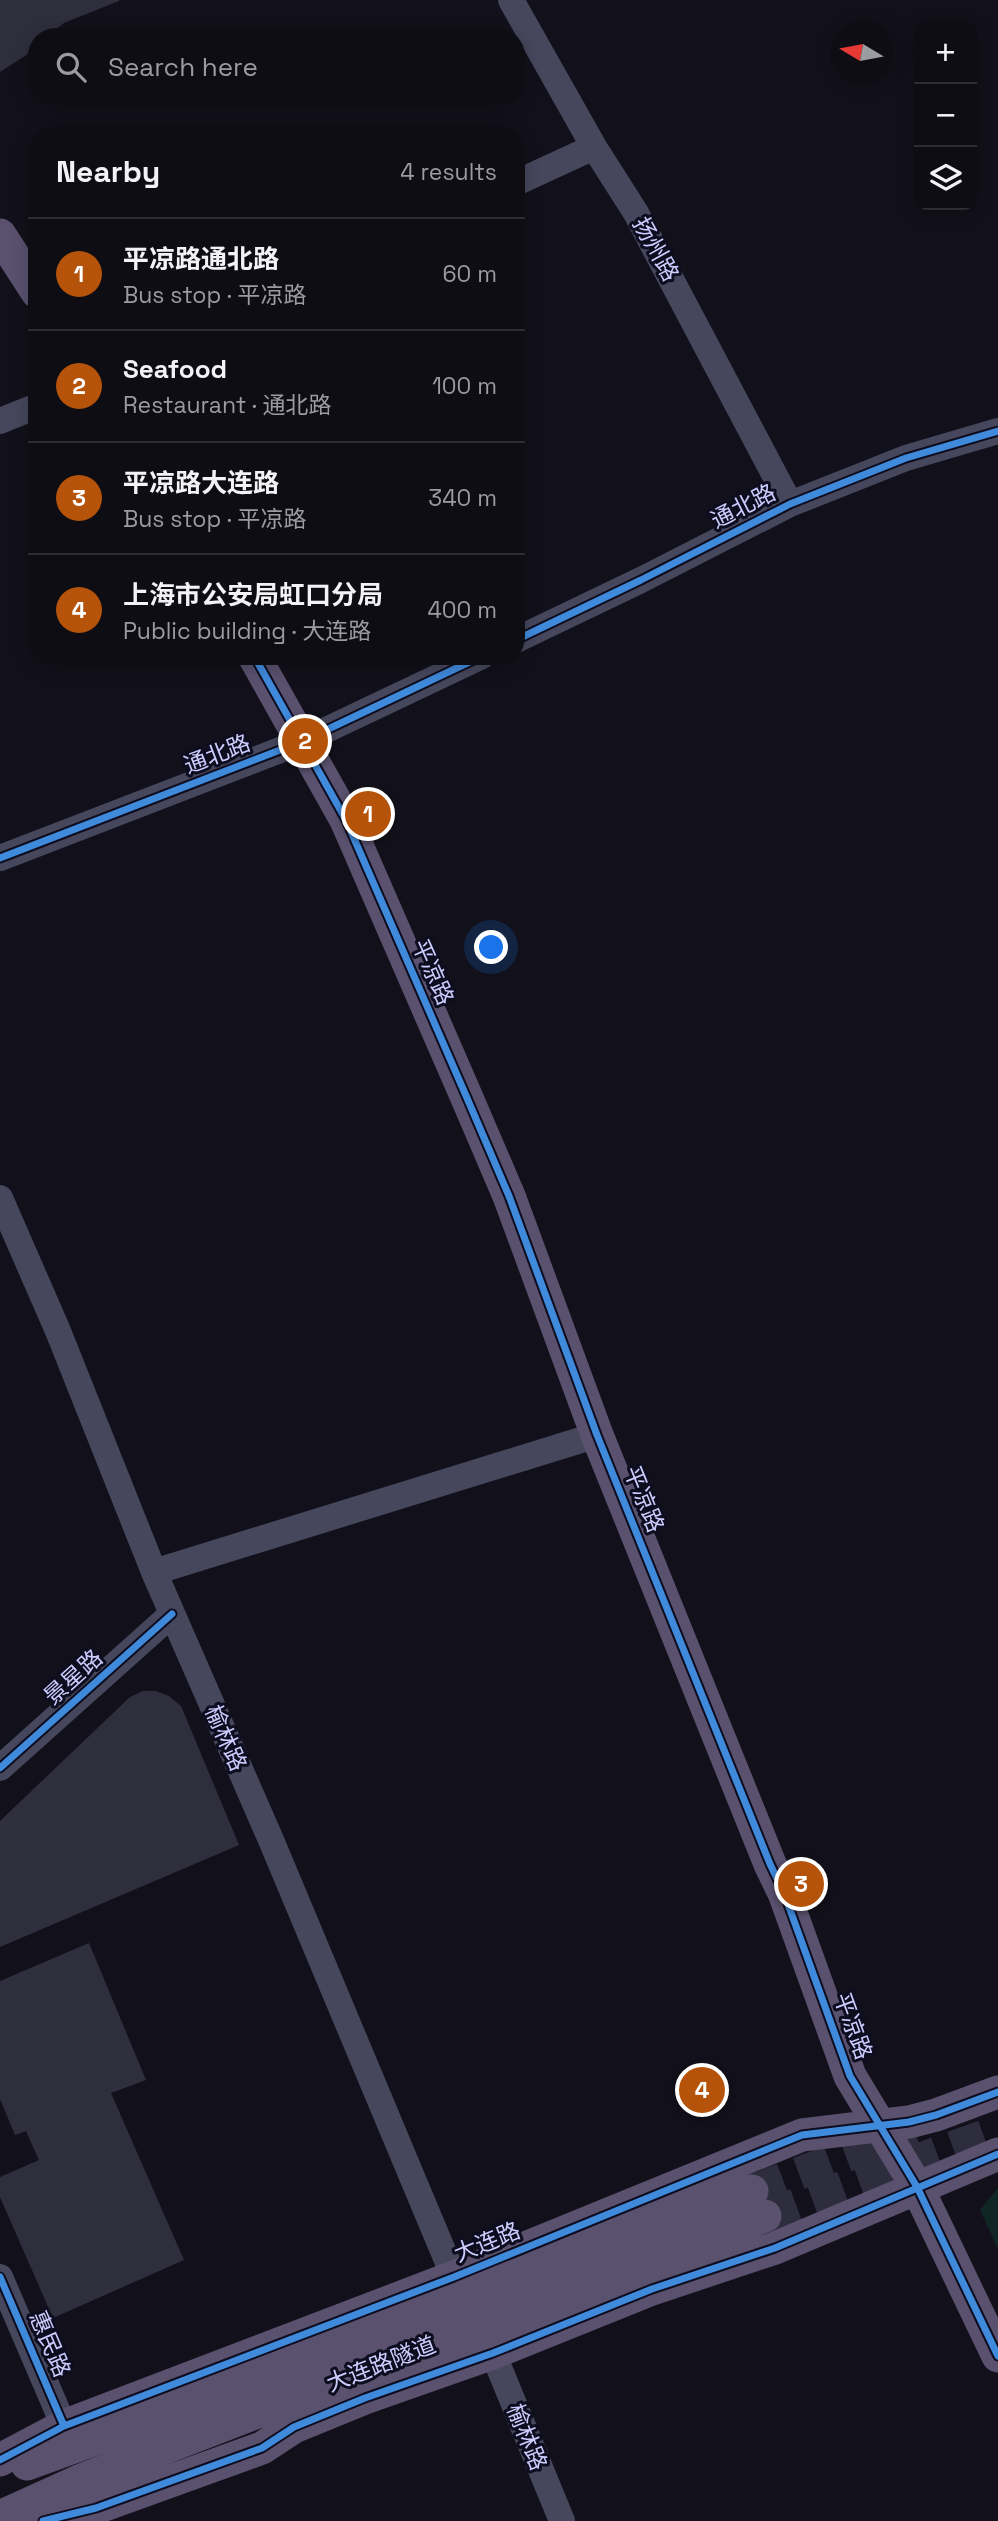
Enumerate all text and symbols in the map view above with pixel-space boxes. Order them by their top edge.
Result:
north arrow [830,21,893,84]
map controls [914,21,977,210]
button: + [914,21,977,84]
search box [28,28,525,105]
icon: search [52,48,90,86]
text: Search here [108,50,258,84]
button: − [914,84,977,147]
button: layers [914,147,977,210]
text: Nearby [56,152,160,191]
text: 4 results [400,157,497,187]
street label: 扬州路 [626,212,686,286]
text: 平凉路通北路 [123,242,279,276]
text: 1 [74,259,84,289]
text: 60 m [442,259,497,289]
text: Bus stop · 平凉路 [123,280,306,310]
text: Seafood [123,352,227,386]
text: 2 [72,371,86,401]
text: 100 m [432,371,497,401]
text: Restaurant · 通北路 [123,390,332,420]
text: 平凉路大连路 [123,466,279,500]
street label: 通北路 [705,477,781,535]
text: 3 [72,483,86,513]
text: 340 m [428,483,497,513]
text: Bus stop · 平凉路 [123,504,306,534]
text: 上海市公安局虹口分局 [123,578,383,612]
text: 4 [72,595,86,625]
text: 400 m [427,595,497,625]
text: Public building · 大连路 [123,616,371,646]
pin: 2 [282,715,328,767]
street label: 通北路 [179,728,255,780]
pin: 1 [345,788,391,840]
your location [474,930,508,964]
street label: 平凉路 [405,934,461,1010]
street label: 平凉路 [617,1461,671,1537]
street label: 景星路 [37,1643,109,1711]
street label: 榆林路 [198,1700,254,1776]
pin: 3 [778,1858,824,1910]
street label: 平凉路 [827,1988,879,2064]
pin: 4 [679,2064,725,2116]
street label: 大连路 [449,2215,525,2269]
street label: 惠民路 [23,2306,77,2382]
street label: 大连路隧道 [322,2329,440,2399]
street label: 榆林路 [500,2399,554,2475]

